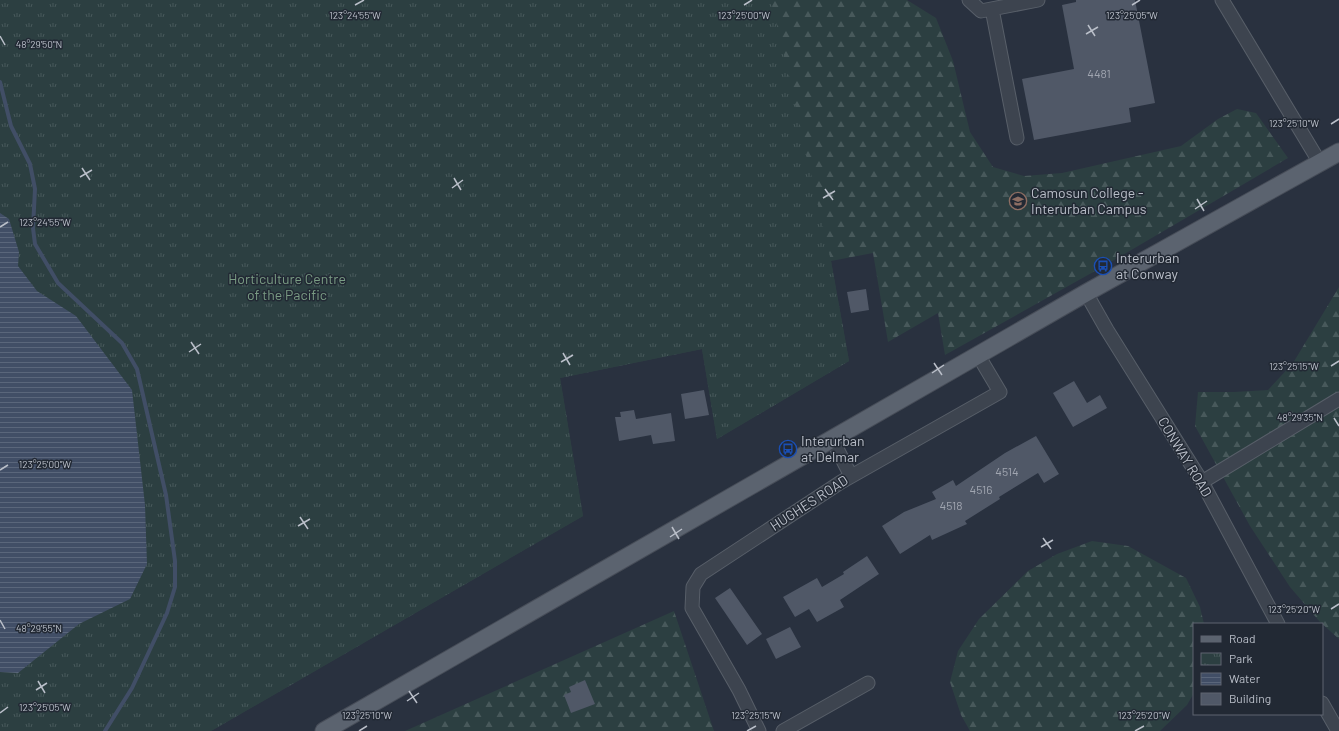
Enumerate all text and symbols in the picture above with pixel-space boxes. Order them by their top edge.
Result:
text: 123°24'55"W [329,9,381,21]
text: 123°25'00"W [718,9,770,21]
text: 123°25'05"W [1106,9,1158,21]
text: 48°29'50"N [16,38,62,50]
house number: 4481 [1087,66,1111,80]
text: 123°25'10"W [1269,117,1319,129]
place label: Camosun College - Interurban Campus [1031,184,1147,217]
school or university icon: Camosun College - Interurban Campus [1008,191,1028,211]
text: 123°24'55"W [19,216,71,228]
place label: Interurban at Conway [1116,249,1180,282]
bus stop icon: Interurban at Conway [1093,256,1113,276]
park label: Horticulture Centre of the Pacific [228,270,346,303]
text: 123°25'15"W [1269,360,1319,372]
text: 48°29'35"N [1277,411,1323,423]
street label: CONWAY ROAD [1155,414,1216,500]
place label: Interurban at Delmar [801,432,865,465]
bus stop icon: Interurban at Delmar [778,439,798,459]
text: 123°25'00"W [19,458,71,470]
house number: 4514 [995,464,1019,478]
street label: HUGHES ROAD [767,471,851,534]
house number: 4516 [970,482,992,496]
house number: 4518 [940,498,962,512]
text: 123°25'20"W [1268,603,1320,615]
text: 48°29'55"N [16,622,62,634]
legend [1193,623,1323,715]
text: Road [1229,631,1256,645]
text: Park [1229,651,1253,665]
text: Water [1229,671,1261,685]
text: Building [1229,691,1271,705]
text: 123°25'05"W [19,701,71,713]
text: 123°25'10"W [342,709,392,721]
text: 123°25'15"W [731,709,781,721]
text: 123°25'20"W [1118,709,1170,721]

